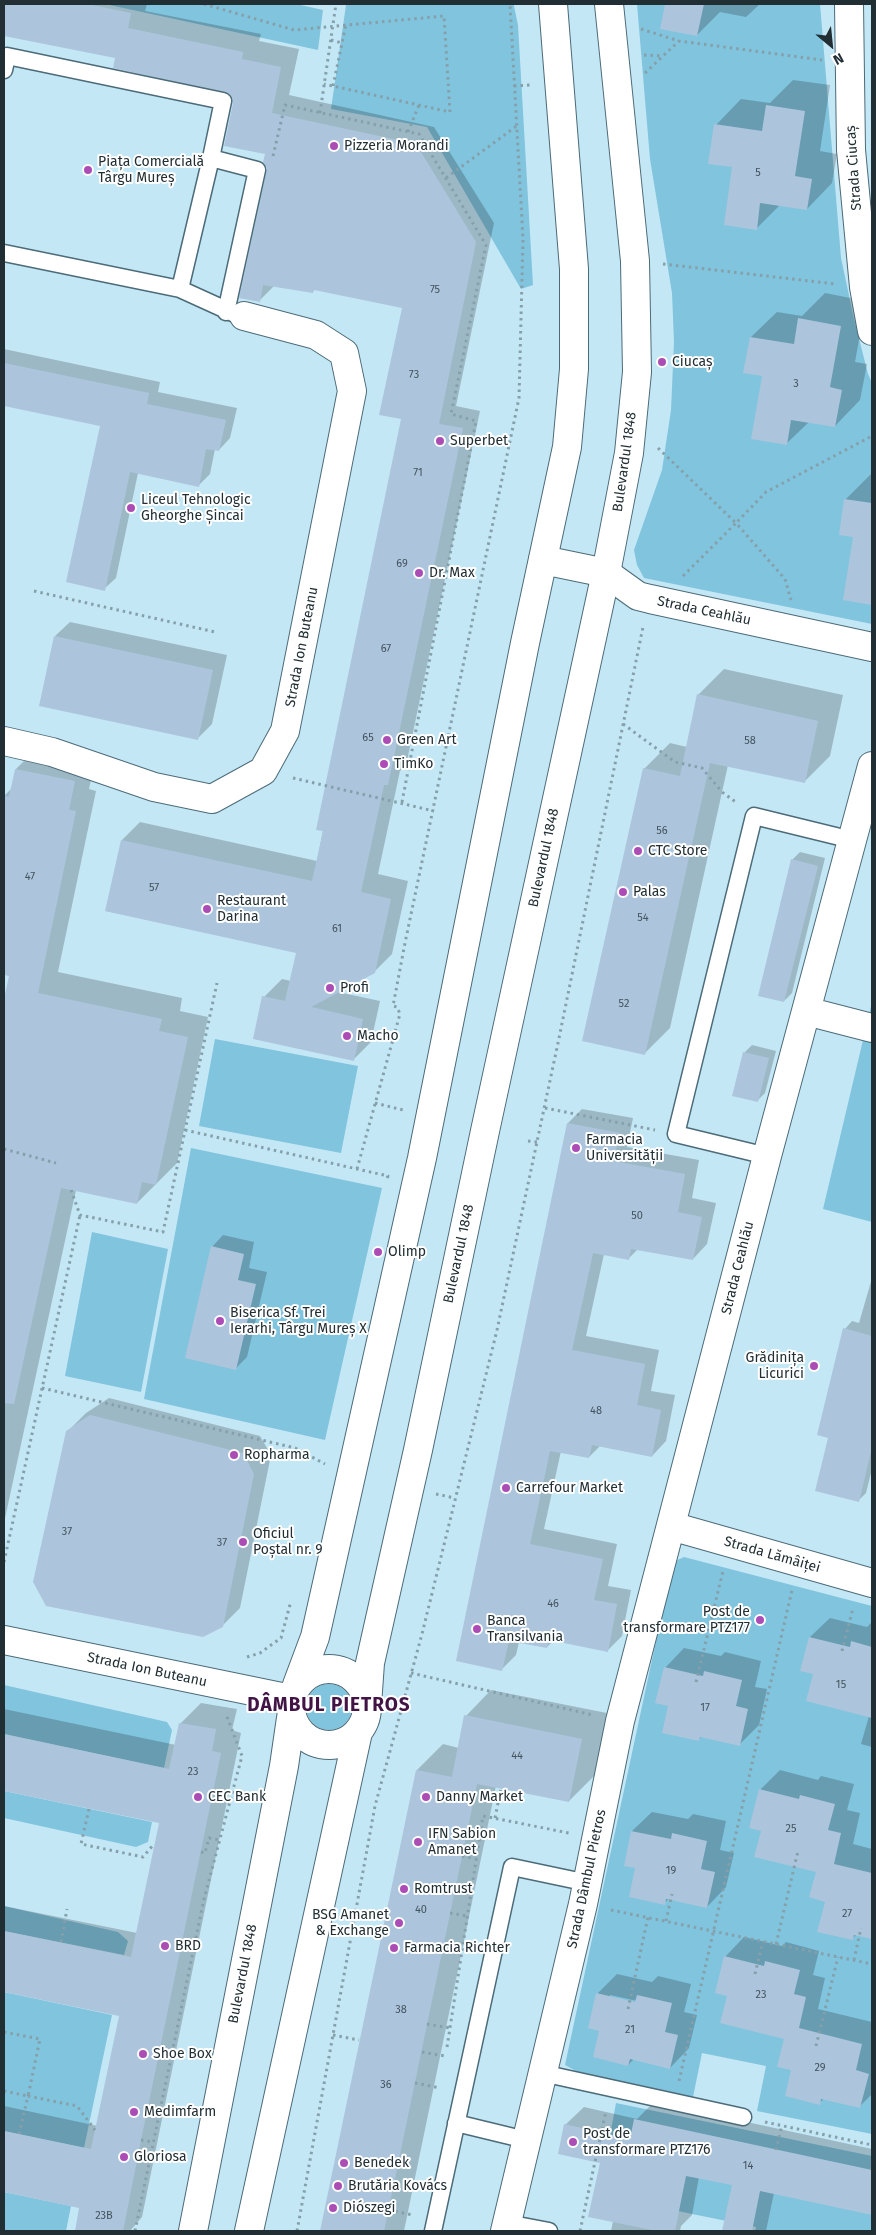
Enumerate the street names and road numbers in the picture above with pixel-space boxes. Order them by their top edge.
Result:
street label: Strada Ciucaș [843,125,865,211]
street label: Bulevardul 1848 [610,411,640,513]
street label: Strada Ion Buteanu [282,585,322,709]
street label: Strada Ceahlău [656,593,752,629]
street label: Bulevardul 1848 [525,807,563,909]
street label: Bulevardul 1848 [440,1203,478,1305]
street label: Strada Ceahlău [718,1220,758,1316]
street label: Strada Lămâiței [722,1533,822,1577]
street label: Strada Ion Buteanu [86,1649,208,1691]
street label: Strada Dâmbul Pietros [564,1808,610,1950]
street label: Bulevardul 1848 [225,1923,261,2025]

